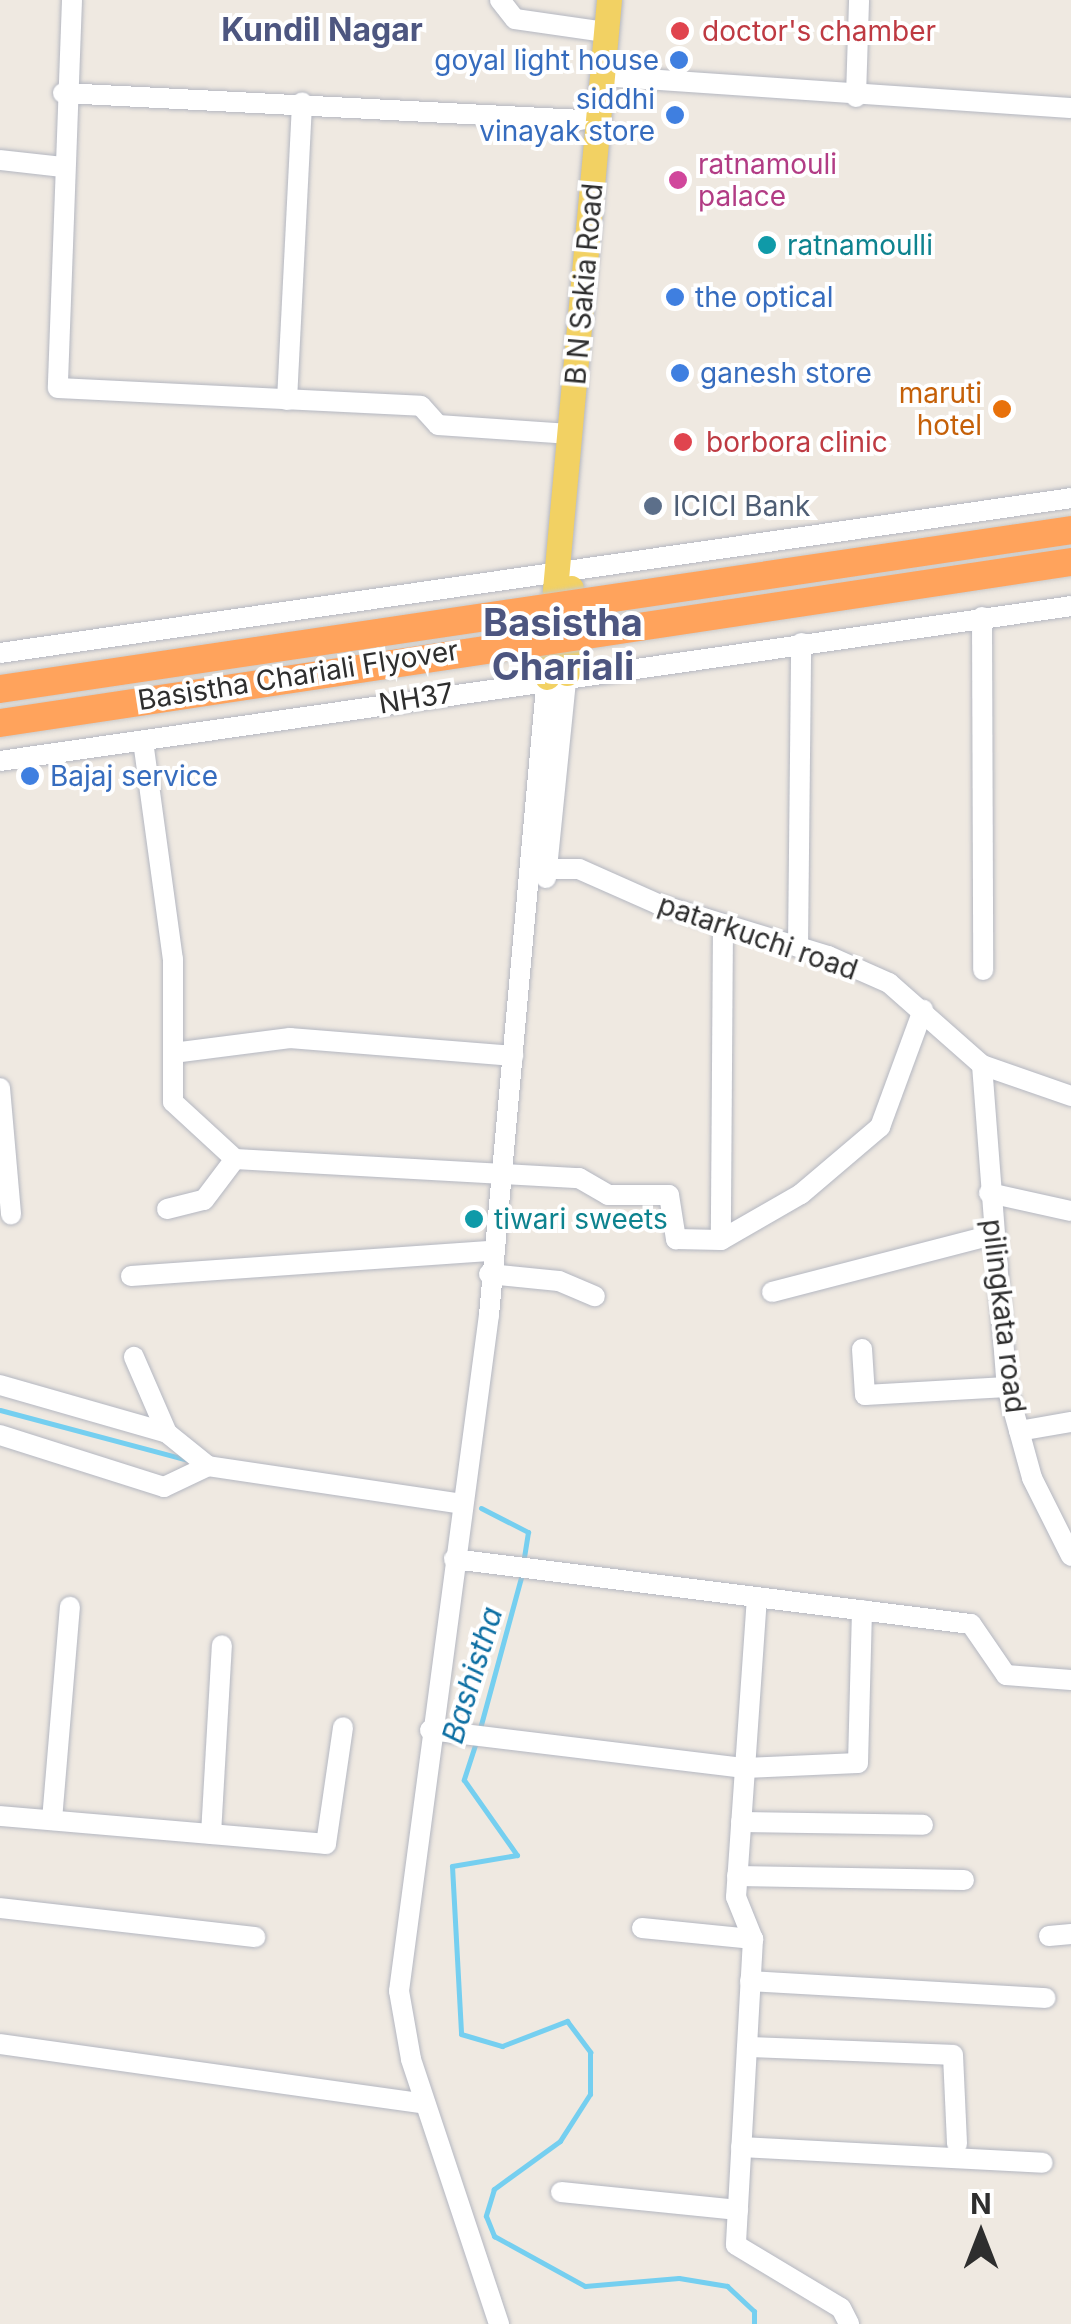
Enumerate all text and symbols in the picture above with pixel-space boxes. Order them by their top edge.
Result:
district label: Kundil Nagar [221,11,423,49]
place label: doctor's chamber [702,14,936,48]
marker: doctor's chamber [667,18,693,44]
place label: goyal light house [434,43,659,77]
marker: goyal light house [668,49,690,71]
place label: siddhi vinayak store [479,82,655,148]
marker: siddhi vinayak store [664,104,686,126]
place label: ratnamouli palace [698,147,837,213]
marker: ratnamouli palace [667,169,689,191]
street label: B N Sakia Road [558,182,610,386]
place label: ratnamoulli [787,228,933,262]
marker: ratnamoulli [756,234,778,256]
place label: the optical [695,280,834,314]
marker: the optical [664,286,686,308]
place label: ganesh store [700,356,872,390]
marker: ganesh store [669,362,691,384]
place label: maruti hotel [899,376,982,442]
marker: maruti hotel [991,398,1013,420]
place label: borbora clinic [706,425,888,459]
marker: borbora clinic [670,429,696,455]
place label: ICICI Bank [673,489,810,523]
marker: ICICI Bank [642,495,664,517]
district label: Basistha Chariali [483,600,643,689]
street label: Basistha Chariali Flyover [135,633,461,717]
street label: NH37 [376,676,456,720]
place label: Bajaj service [50,759,218,793]
marker: Bajaj service [19,765,41,787]
street label: patarkuchi road [654,887,862,987]
place label: tiwari sweets [494,1202,668,1236]
marker: tiwari sweets [463,1208,485,1230]
street label: pilingkata road [975,1217,1033,1415]
water label: Bashistha [434,1602,510,1748]
north arrow [931,2184,1031,2284]
text: N [970,2187,992,2221]

